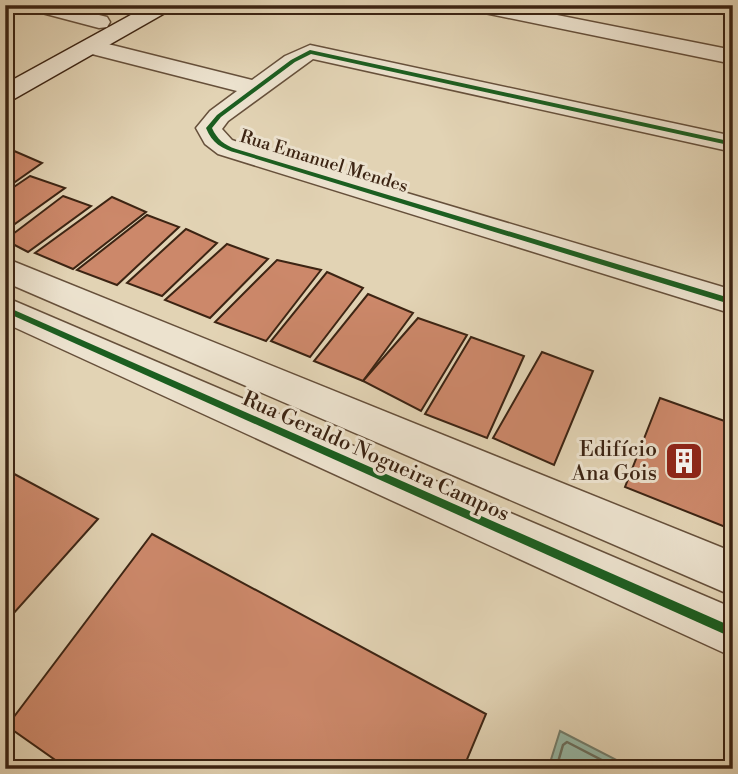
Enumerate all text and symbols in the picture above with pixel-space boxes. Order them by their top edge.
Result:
street label: Rua Emanuel Mendes [237,125,411,198]
street label: Rua Geraldo Nogueira Campos [238,386,513,528]
place label: Edifício Ana Gois [571,437,657,487]
building icon: Edifício Ana Gois [663,440,705,482]

